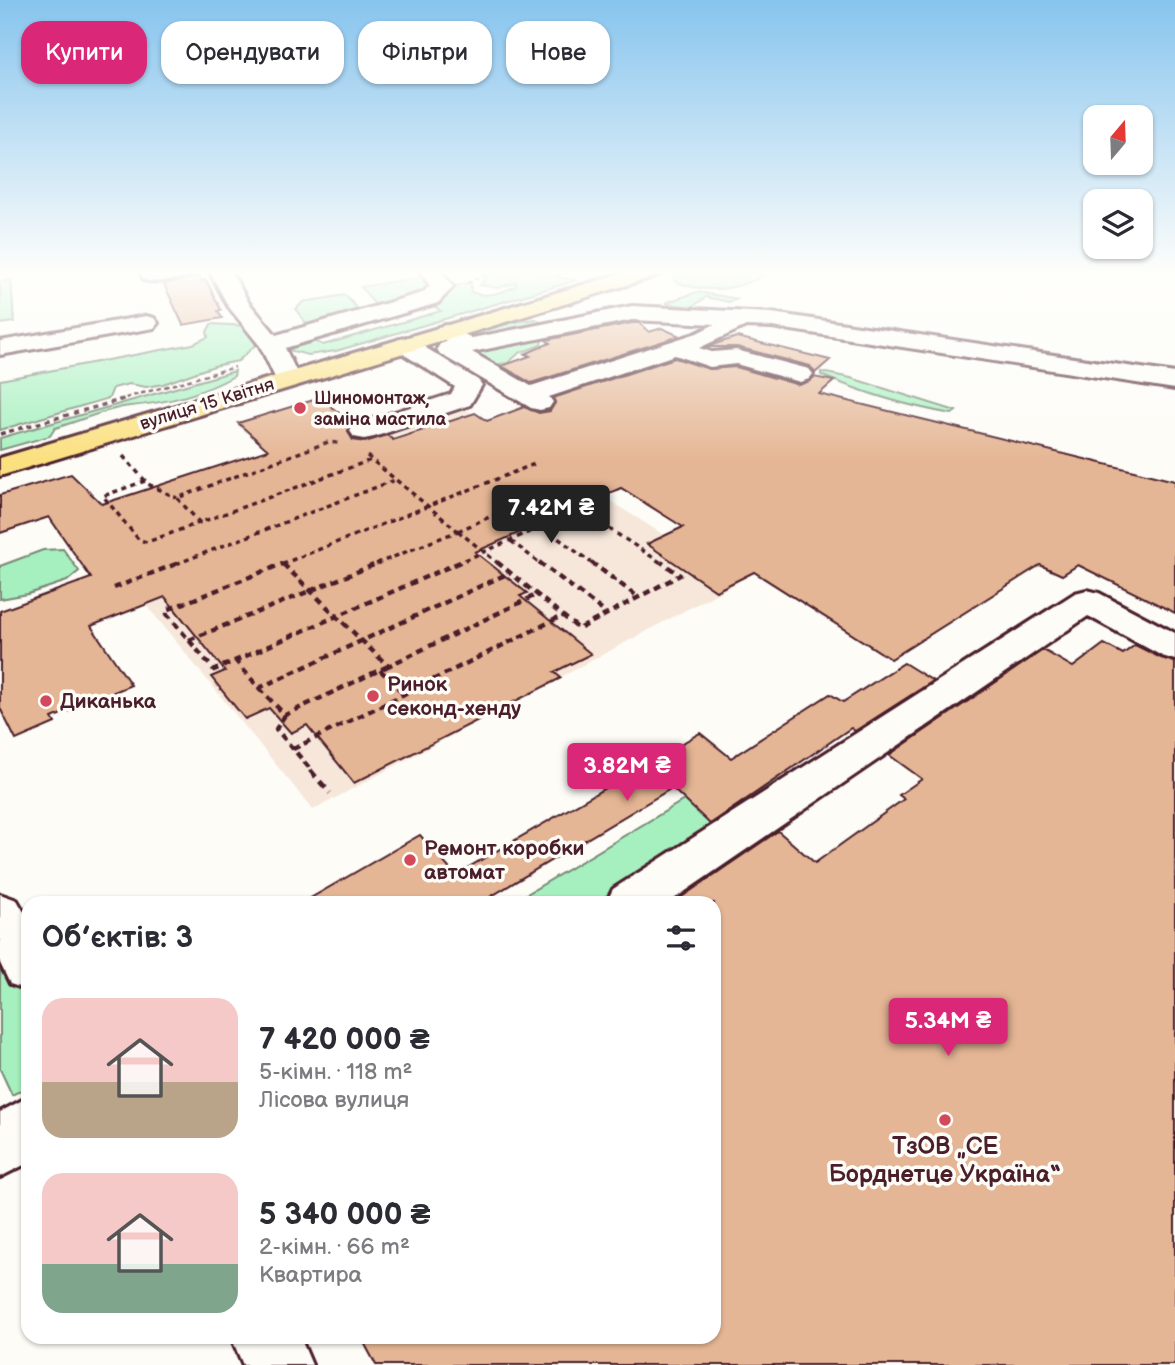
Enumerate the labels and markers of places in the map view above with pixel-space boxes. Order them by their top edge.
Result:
place label: Шиномонтаж, заміна мастила [314,388,447,430]
marker: Шиномонтаж, заміна мастила [292,400,308,416]
pin: 7.42M ₴ [486,486,616,545]
place label: Ринок секонд-хенду [387,672,521,721]
marker: Ринок секонд-хенду [365,688,381,704]
place label: Диканька [60,689,157,714]
marker: Диканька [38,693,54,709]
pin: 3.82M ₴ [562,744,692,803]
place label: Ремонт коробки автомат [424,836,584,885]
marker: Ремонт коробки автомат [402,852,418,868]
pin: 5.34M ₴ [883,998,1013,1058]
marker: ТзОВ „СЕ Борднетце Україна“ [937,1112,953,1128]
place label: ТзОВ „СЕ Борднетце Україна“ [829,1132,1061,1189]

